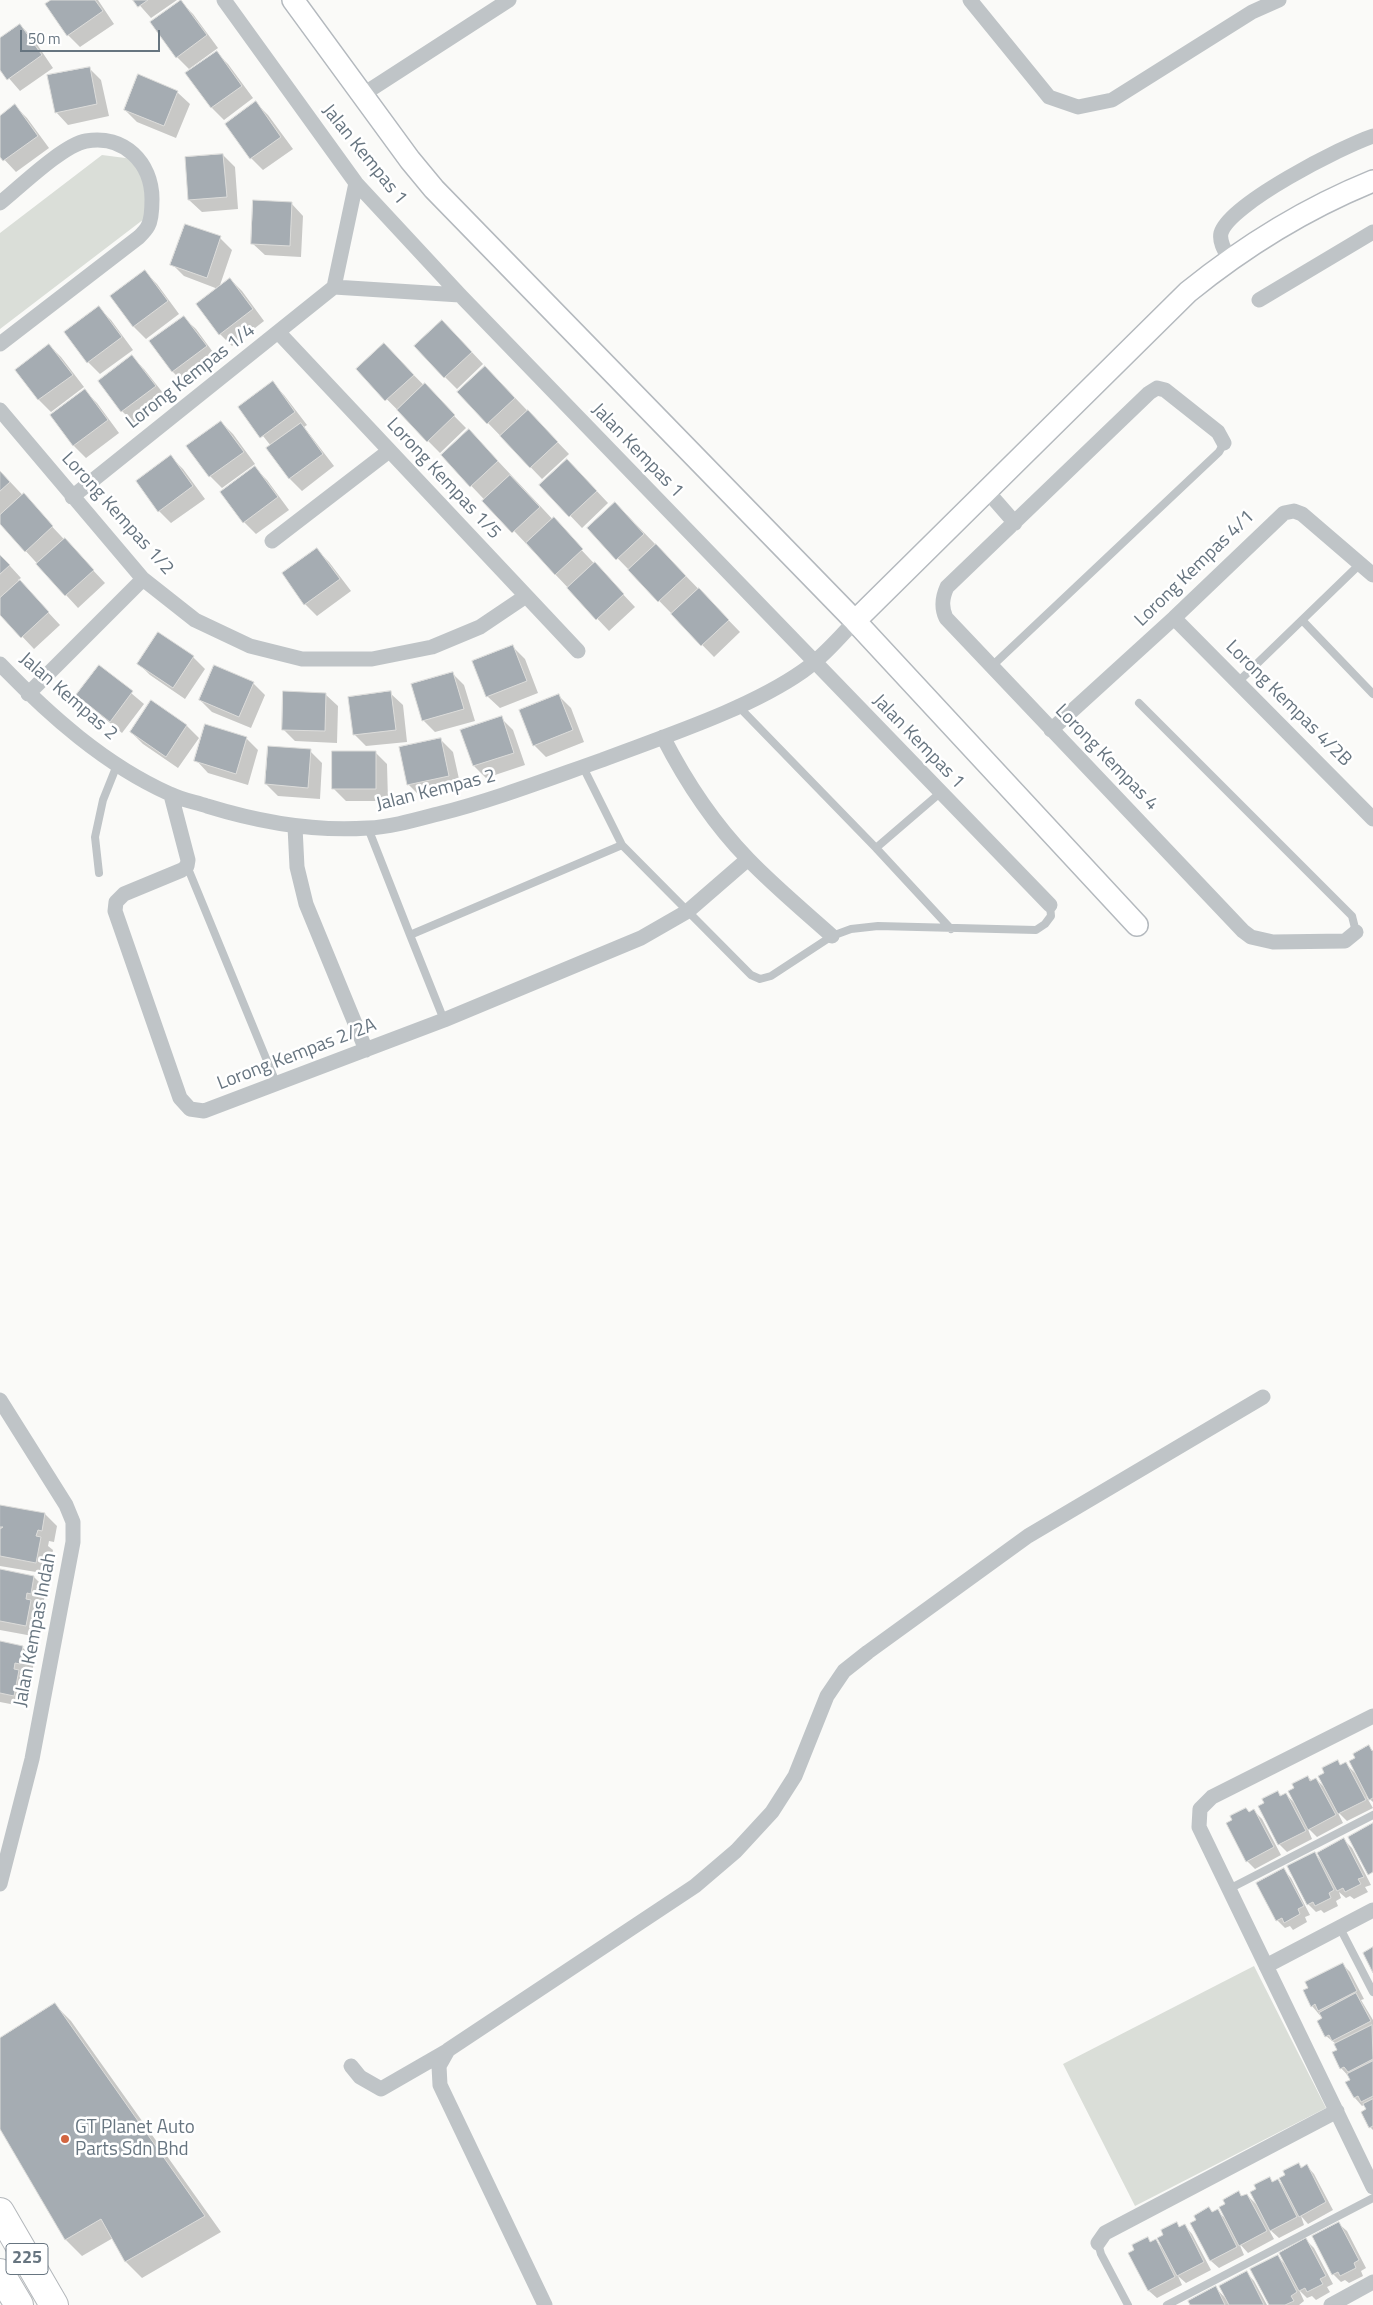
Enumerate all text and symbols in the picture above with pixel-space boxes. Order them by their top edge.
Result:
scale bar [22,20,162,52]
text: 50 m [28,27,61,50]
street label: Jalan Kempas 1 [317,100,411,210]
street label: Lorong Kempas 1/4 [122,320,260,434]
street label: Jalan Kempas 1 [586,399,688,503]
street label: Lorong Kempas 1/5 [381,414,505,544]
street label: Lorong Kempas 1/2 [56,448,178,580]
street label: Lorong Kempas 4/1 [1131,506,1259,632]
street label: Lorong Kempas 4/2B [1220,636,1356,772]
street label: Jalan Kempas 2 [14,648,122,746]
street label: Jalan Kempas 1 [867,690,969,794]
street label: Lorong Kempas 4 [1050,700,1162,816]
street label: Jalan Kempas 2 [374,765,498,817]
street label: Lorong Kempas 2/2A [214,1014,380,1096]
street label: Jalan Kempas Indah [10,1551,62,1709]
place label: GT Planet Auto Parts Sdn Bhd [75,2117,195,2161]
marker: GT Planet Auto Parts Sdn Bhd [59,2133,71,2145]
road number: 225 [6,2244,48,2274]

